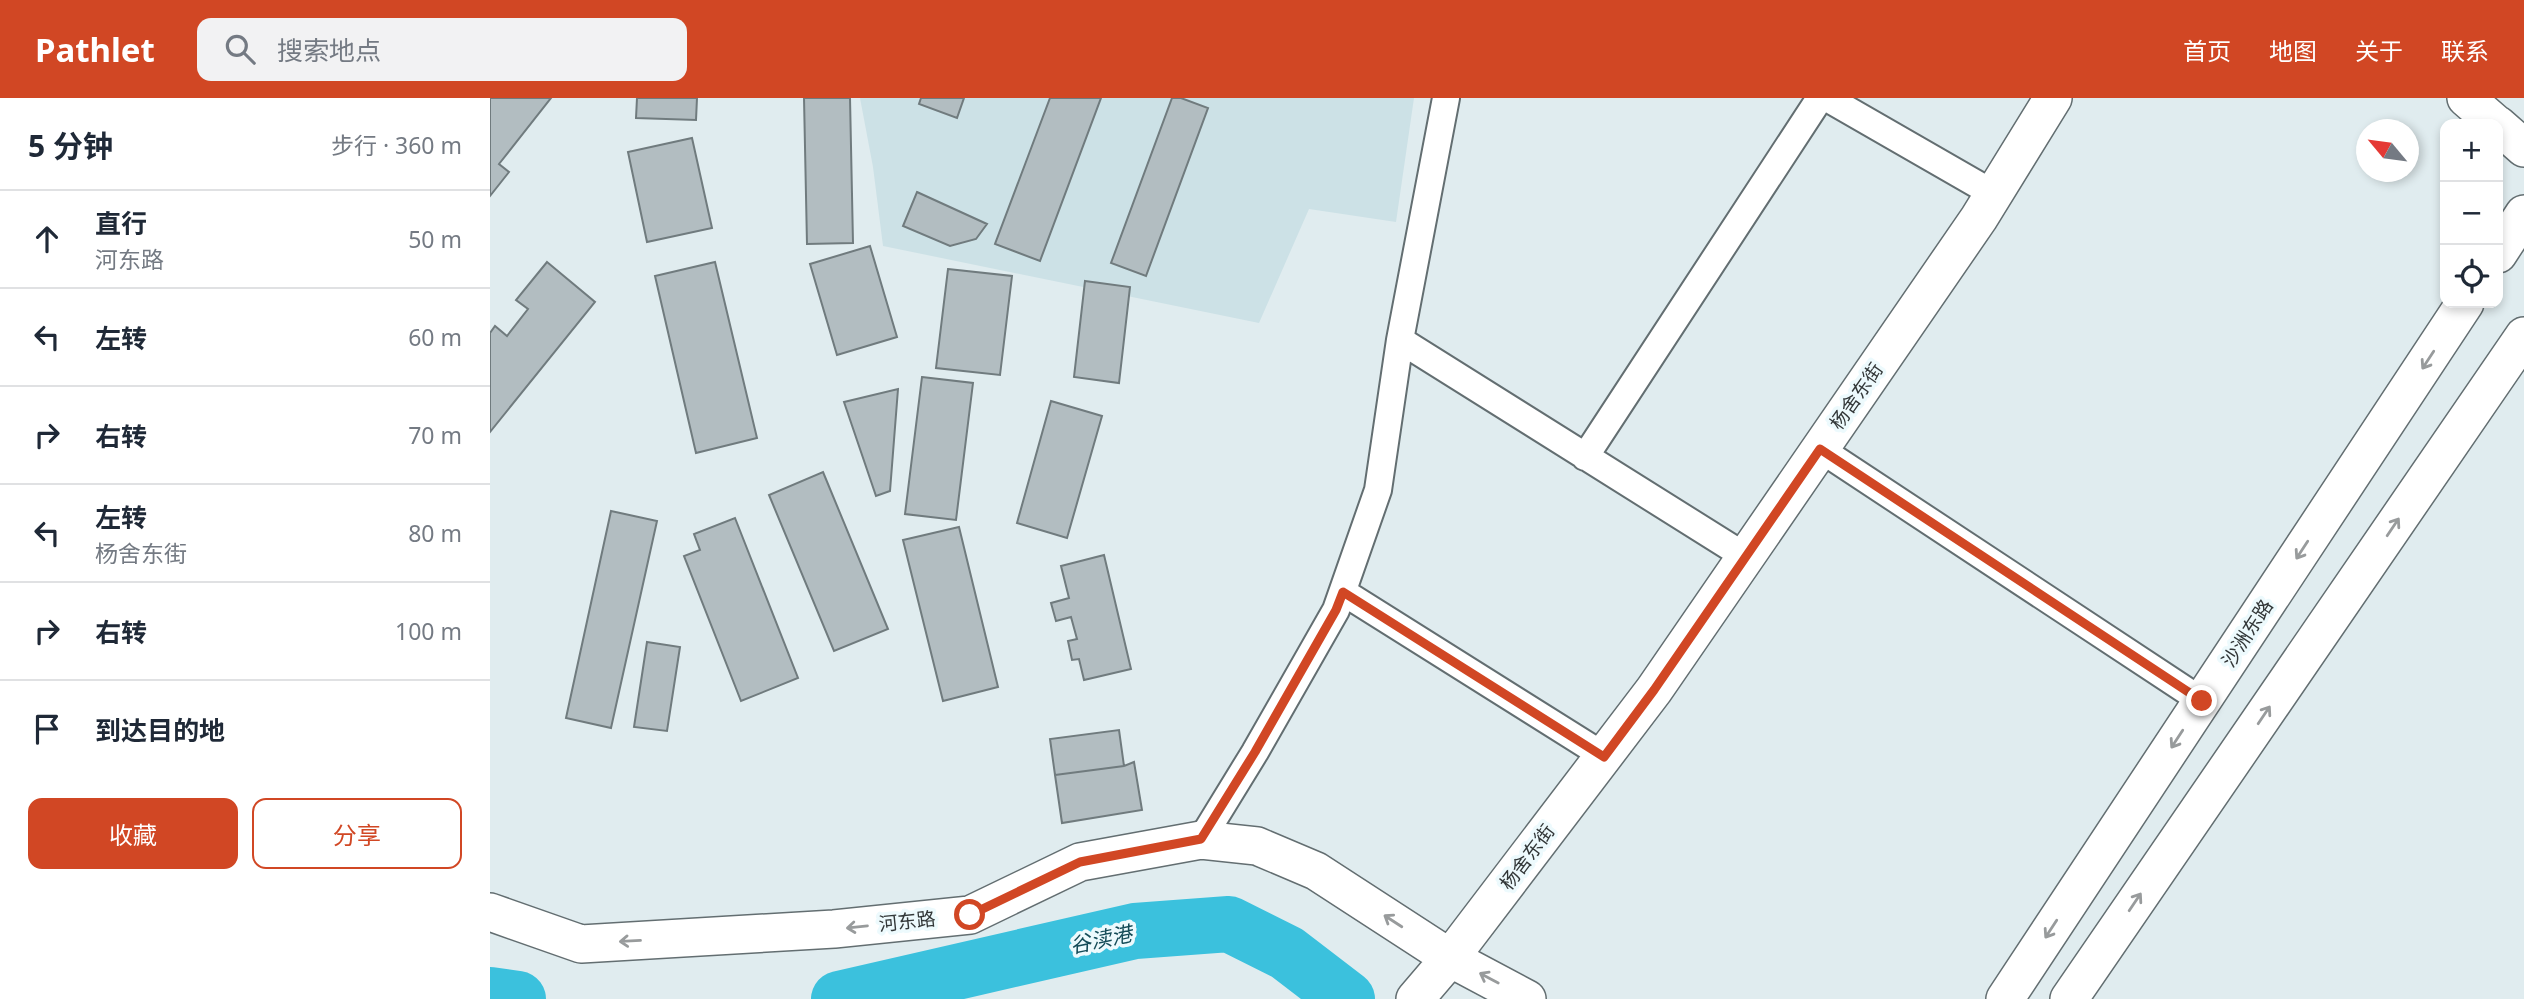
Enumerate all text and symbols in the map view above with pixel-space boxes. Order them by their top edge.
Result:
search box [197,18,687,81]
text: Pathlet [35,27,155,72]
icon: search [221,30,259,68]
text: 搜索地点 [277,32,381,68]
text: 首页 [2183,34,2231,67]
text: 地图 [2269,34,2317,67]
text: 关于 [2355,34,2403,67]
text: 联系 [2441,34,2489,67]
north arrow [2356,119,2419,182]
map controls [2440,119,2503,308]
button: + [2440,119,2503,182]
text: 5 分钟 [28,125,113,166]
text: 步行 · 360 m [331,129,462,161]
button: − [2440,182,2503,245]
text: 直行 [95,205,147,241]
icon: ahead [28,220,66,258]
text: 50 m [408,223,462,255]
text: 河东路 [95,243,164,275]
button: locate [2440,245,2503,308]
icon: left [28,318,66,356]
text: 左转 [95,320,147,356]
text: 60 m [408,321,462,353]
one-way arrow [2420,349,2434,369]
street label: 杨舍东街 [1824,357,1888,435]
icon: right [28,416,66,454]
text: 右转 [95,418,147,454]
text: 70 m [408,419,462,451]
text: 左转 [95,499,147,535]
icon: left [28,514,66,552]
text: 80 m [408,517,462,549]
one-way arrow [2386,518,2400,537]
text: 杨舍东街 [95,537,187,569]
one-way arrow [2295,539,2309,559]
street label: 沙洲东路 [2215,594,2279,672]
icon: right [28,612,66,650]
text: 右转 [95,614,147,650]
text: 100 m [395,615,462,647]
route end [2186,685,2217,716]
one-way arrow [2257,706,2271,725]
icon: arrive [28,710,66,748]
text: 到达目的地 [95,712,225,748]
one-way arrow [2170,729,2184,749]
button: 收藏 [28,798,238,869]
button: 分享 [252,798,462,869]
street label: 杨舍东街 [1494,819,1560,895]
one-way arrow [2128,893,2142,912]
route start [954,899,985,930]
street label: 河东路 [877,905,937,937]
one-way arrow [1383,913,1403,927]
water label: 谷渎港 [1067,918,1137,959]
one-way arrow [2044,919,2059,938]
one-way arrow [846,920,869,933]
one-way arrow [619,935,642,948]
one-way arrow [1479,971,1499,985]

